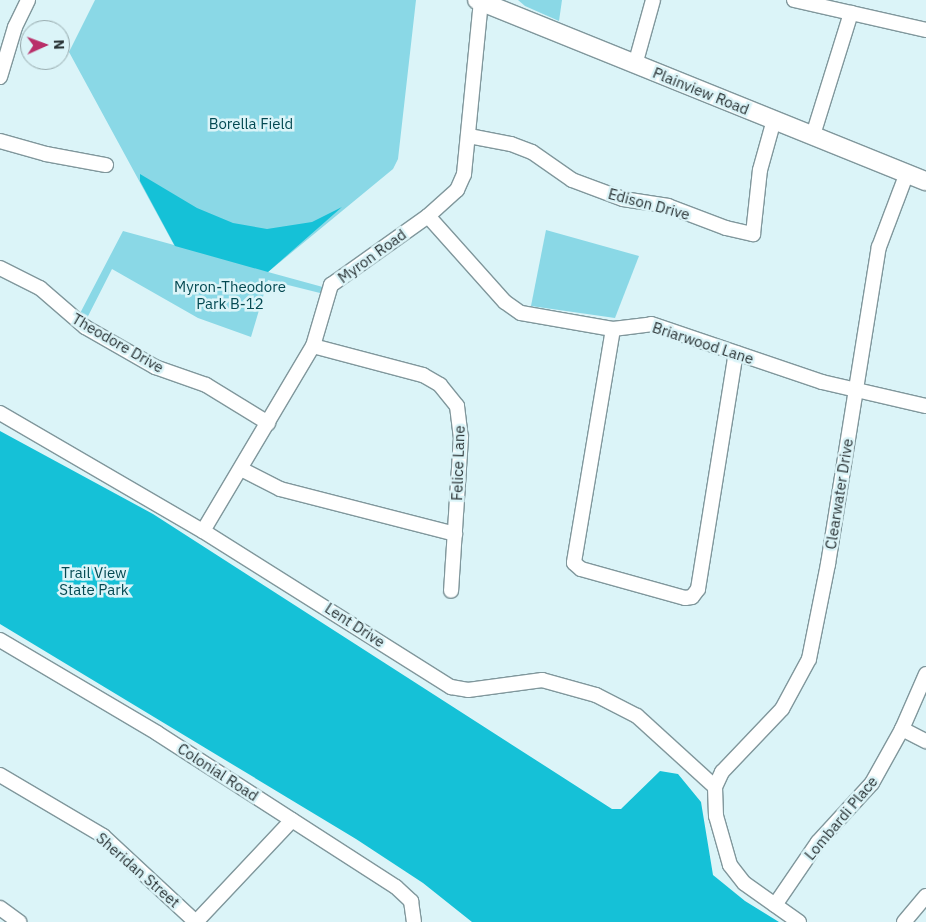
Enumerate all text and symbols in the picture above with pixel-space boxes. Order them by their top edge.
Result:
north arrow [20,20,70,70]
text: N [50,39,68,50]
street label: Plainview Road [650,64,752,118]
park label: Borella Field [209,115,293,133]
street label: Edison Drive [606,184,692,224]
street label: Myron Road [334,225,410,287]
park label: Myron-Theodore Park B-12 [174,277,286,312]
street label: Theodore Drive [69,309,167,377]
street label: Briarwood Lane [650,318,756,368]
street label: Felice Lane [448,425,468,501]
street label: Clearwater Drive [821,437,857,551]
park label: Trail View State Park [59,563,129,598]
street label: Lent Drive [322,599,388,651]
street label: Colonial Road [174,739,262,805]
street label: Lombardi Place [801,772,881,864]
street label: Sheridan Street [93,829,183,911]

